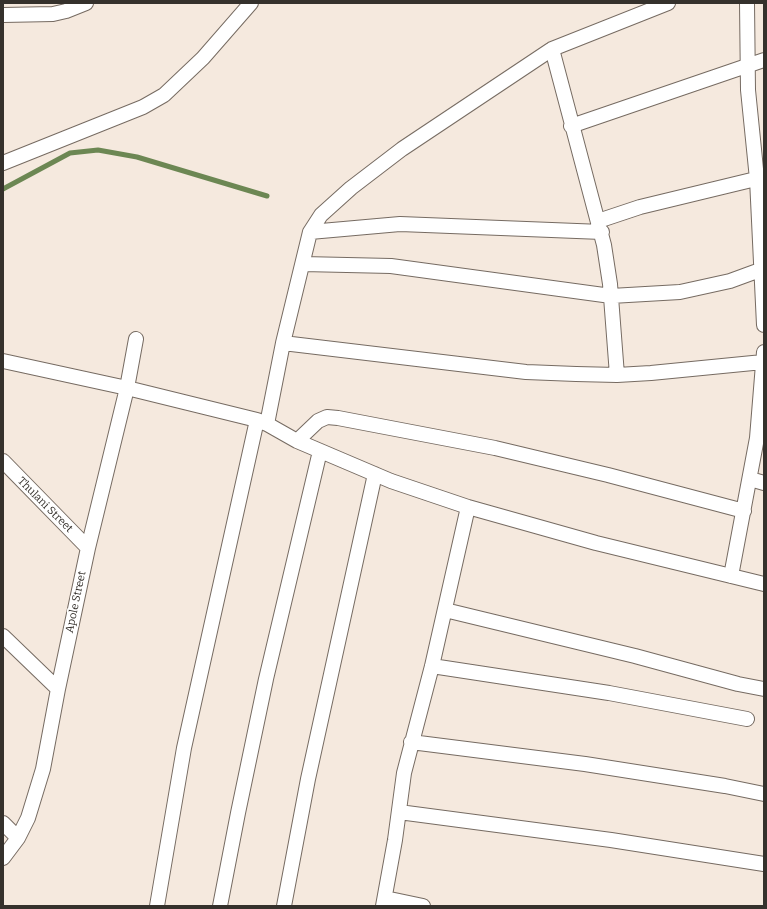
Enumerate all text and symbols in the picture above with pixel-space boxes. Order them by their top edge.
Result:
street label: Thulani Street [15,475,75,535]
street label: Apole Street [63,570,89,634]

